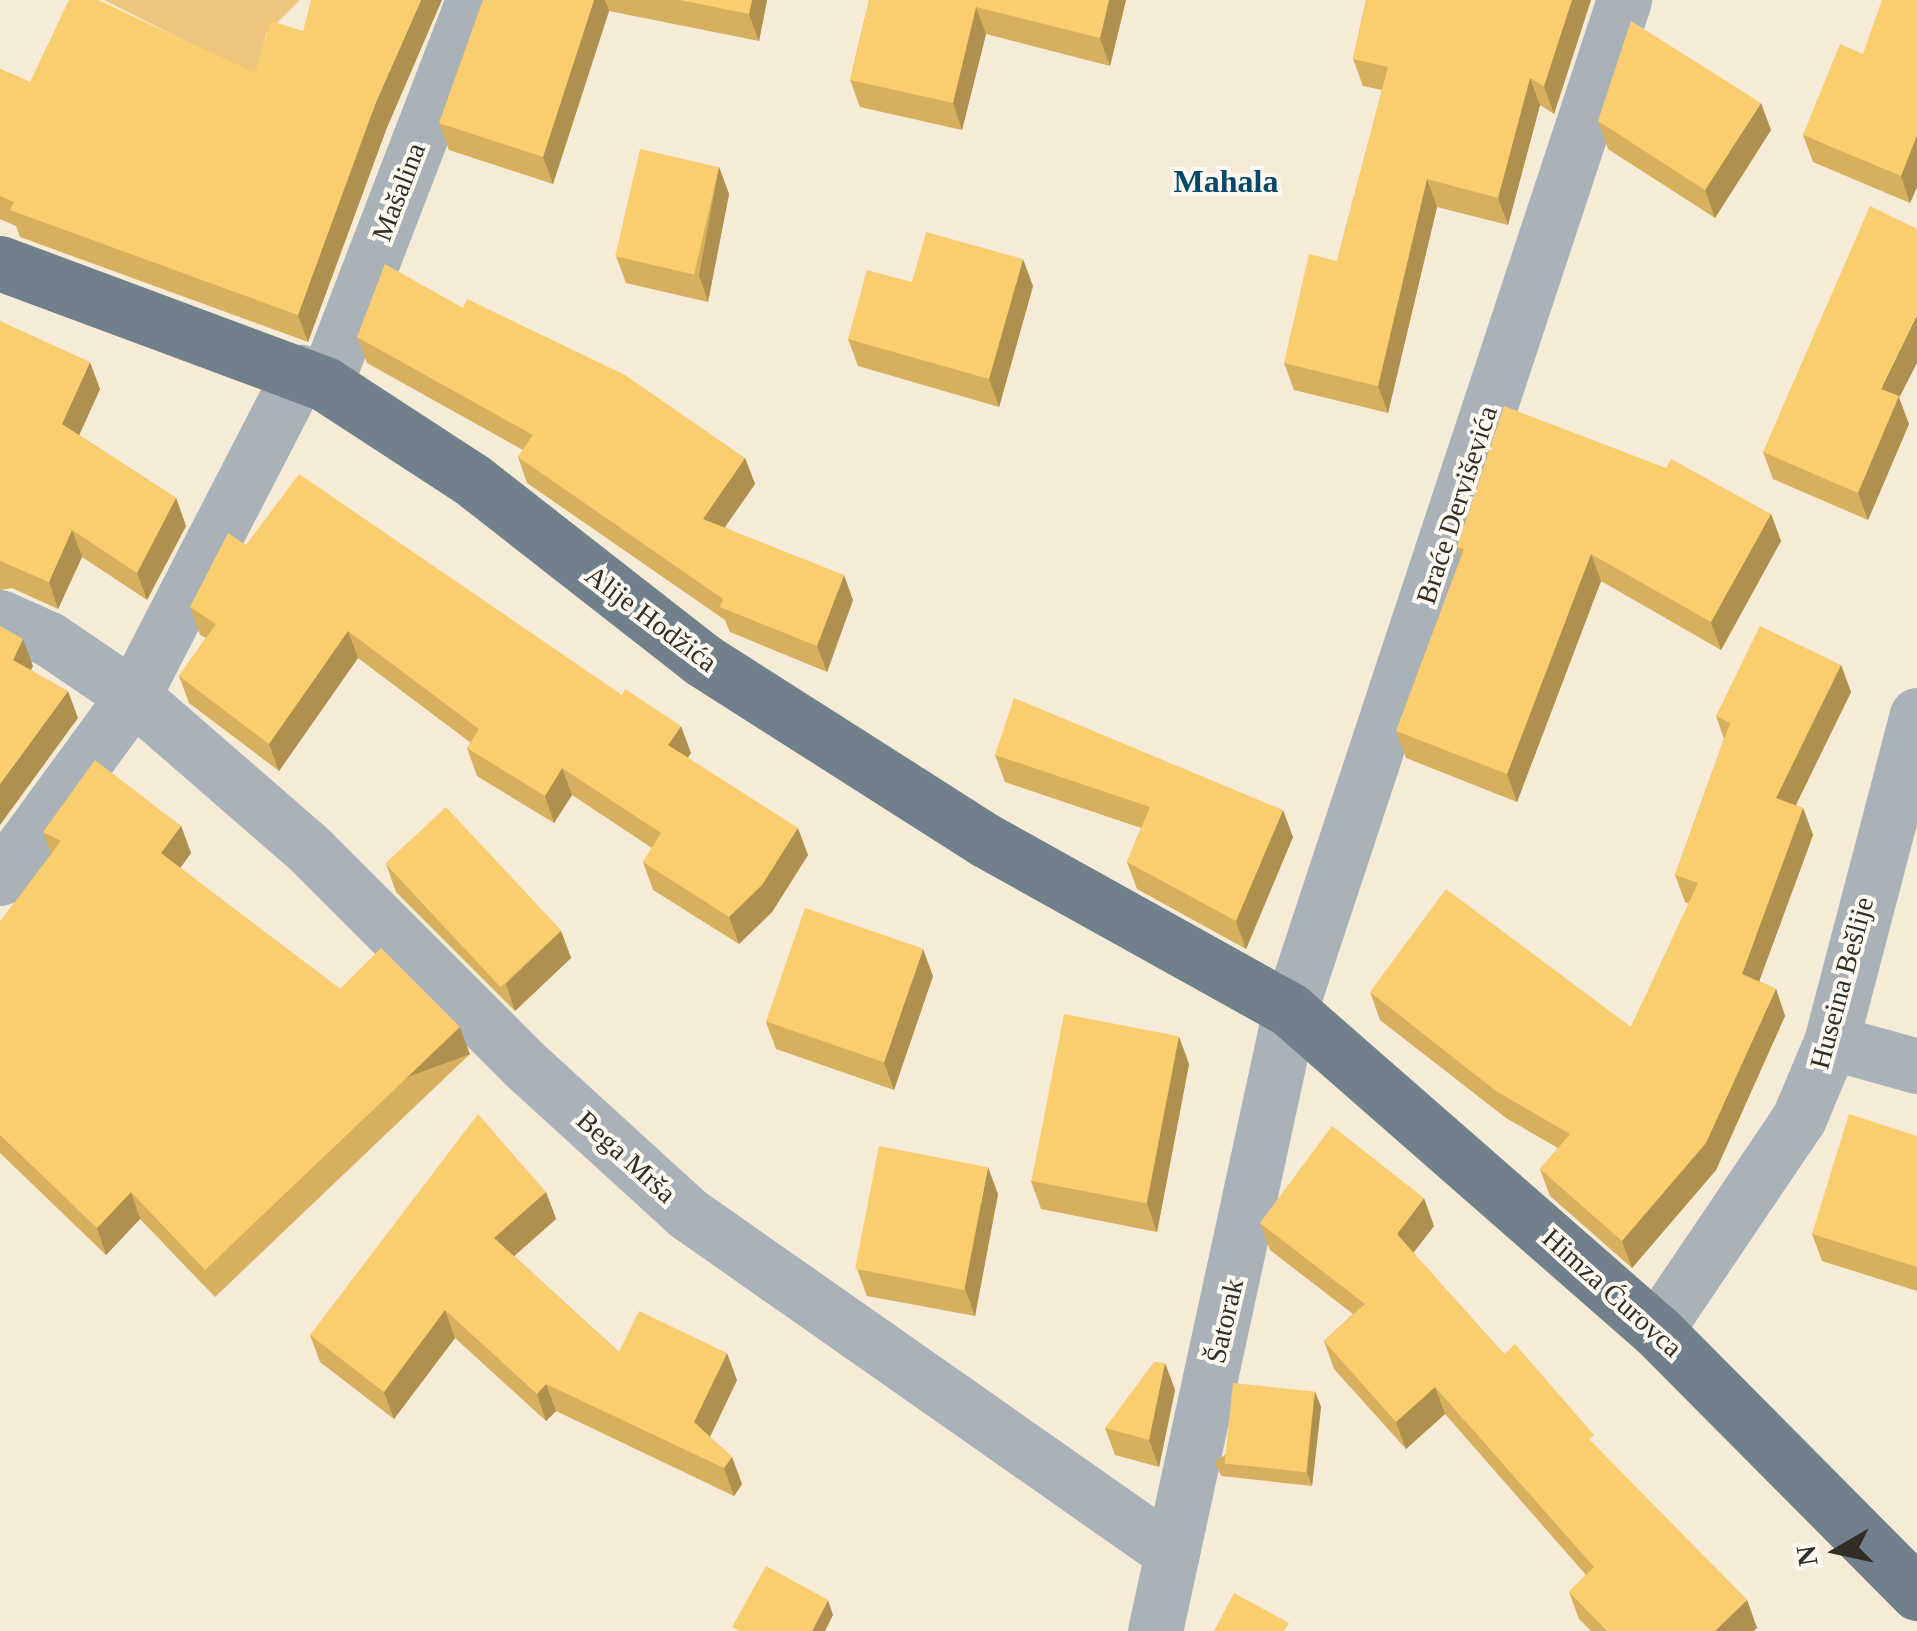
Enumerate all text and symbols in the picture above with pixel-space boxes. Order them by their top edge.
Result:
street label: Mašalina [365,138,433,246]
district label: Mahala [1174,162,1278,200]
street label: Braće Derviševića [1409,402,1505,608]
street label: Alije Hodžića [578,559,724,679]
street label: Huseina Bešlije [1803,893,1881,1073]
street label: Bega Mrša [569,1104,683,1210]
street label: Himza Ćurovca [1535,1221,1689,1365]
street label: Šatorak [1199,1276,1251,1366]
north arrow [1787,1501,1887,1601]
text: N [1790,1543,1824,1568]

